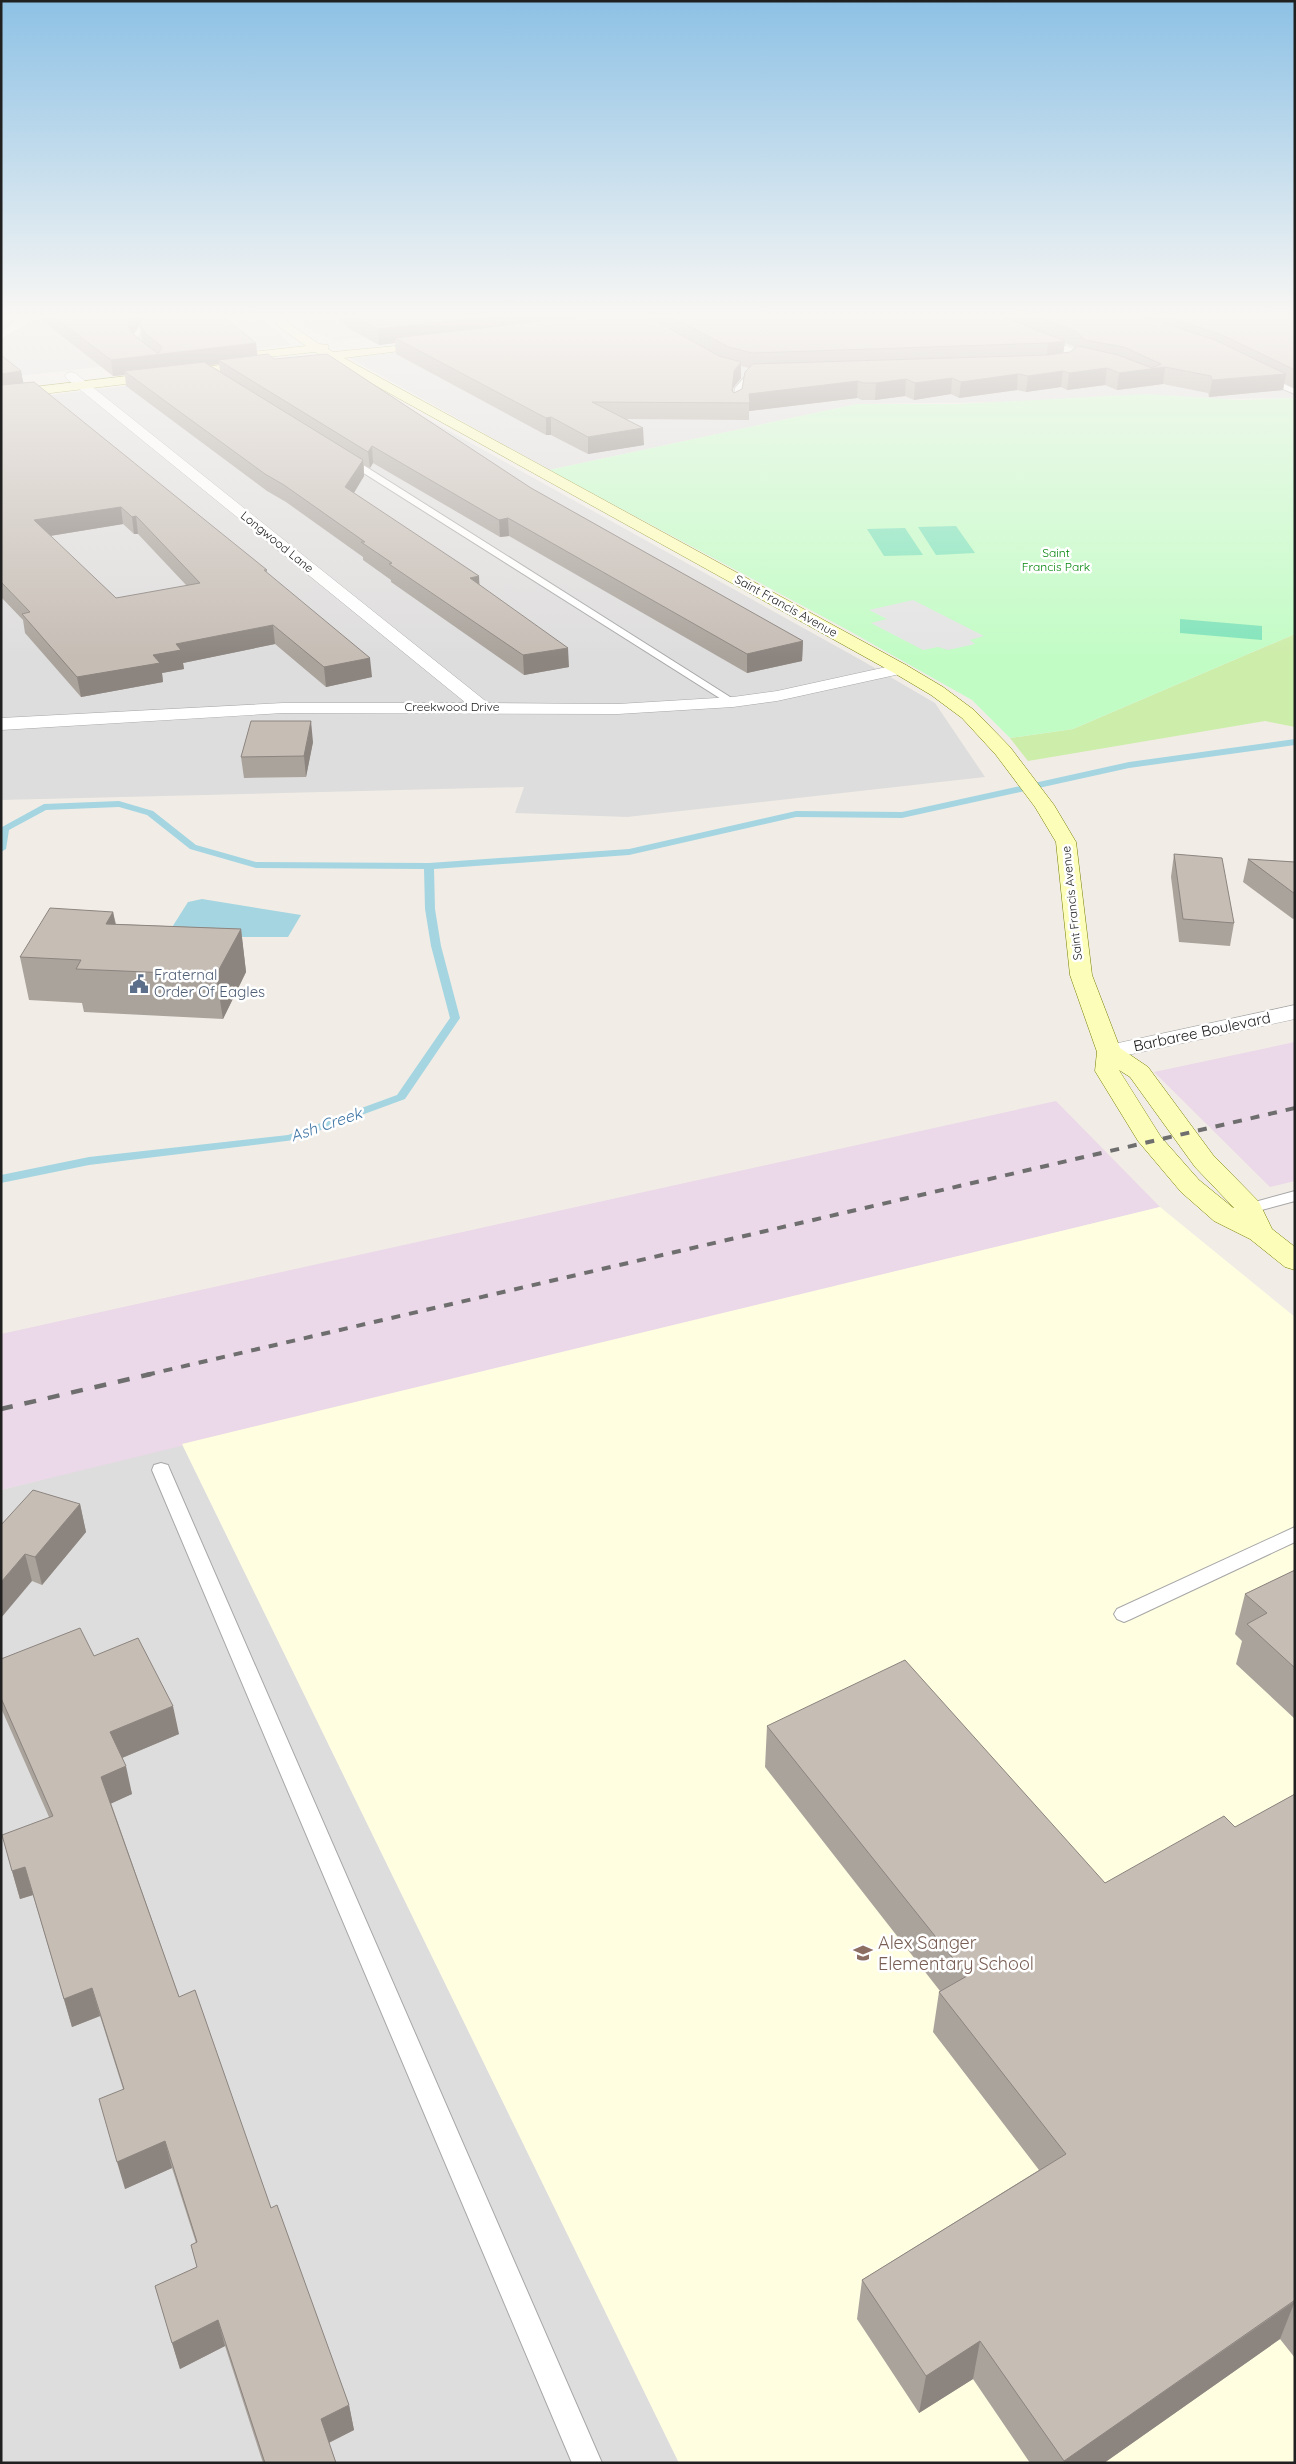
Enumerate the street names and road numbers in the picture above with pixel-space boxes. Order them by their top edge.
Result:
street label: Longwood Lane [238,508,317,576]
street label: Saint Francis Avenue [732,571,840,640]
street label: Creekwood Drive [404,699,500,714]
street label: Saint Francis Avenue [1058,845,1085,961]
street label: Barbaree Boulevard [1132,1008,1272,1055]

